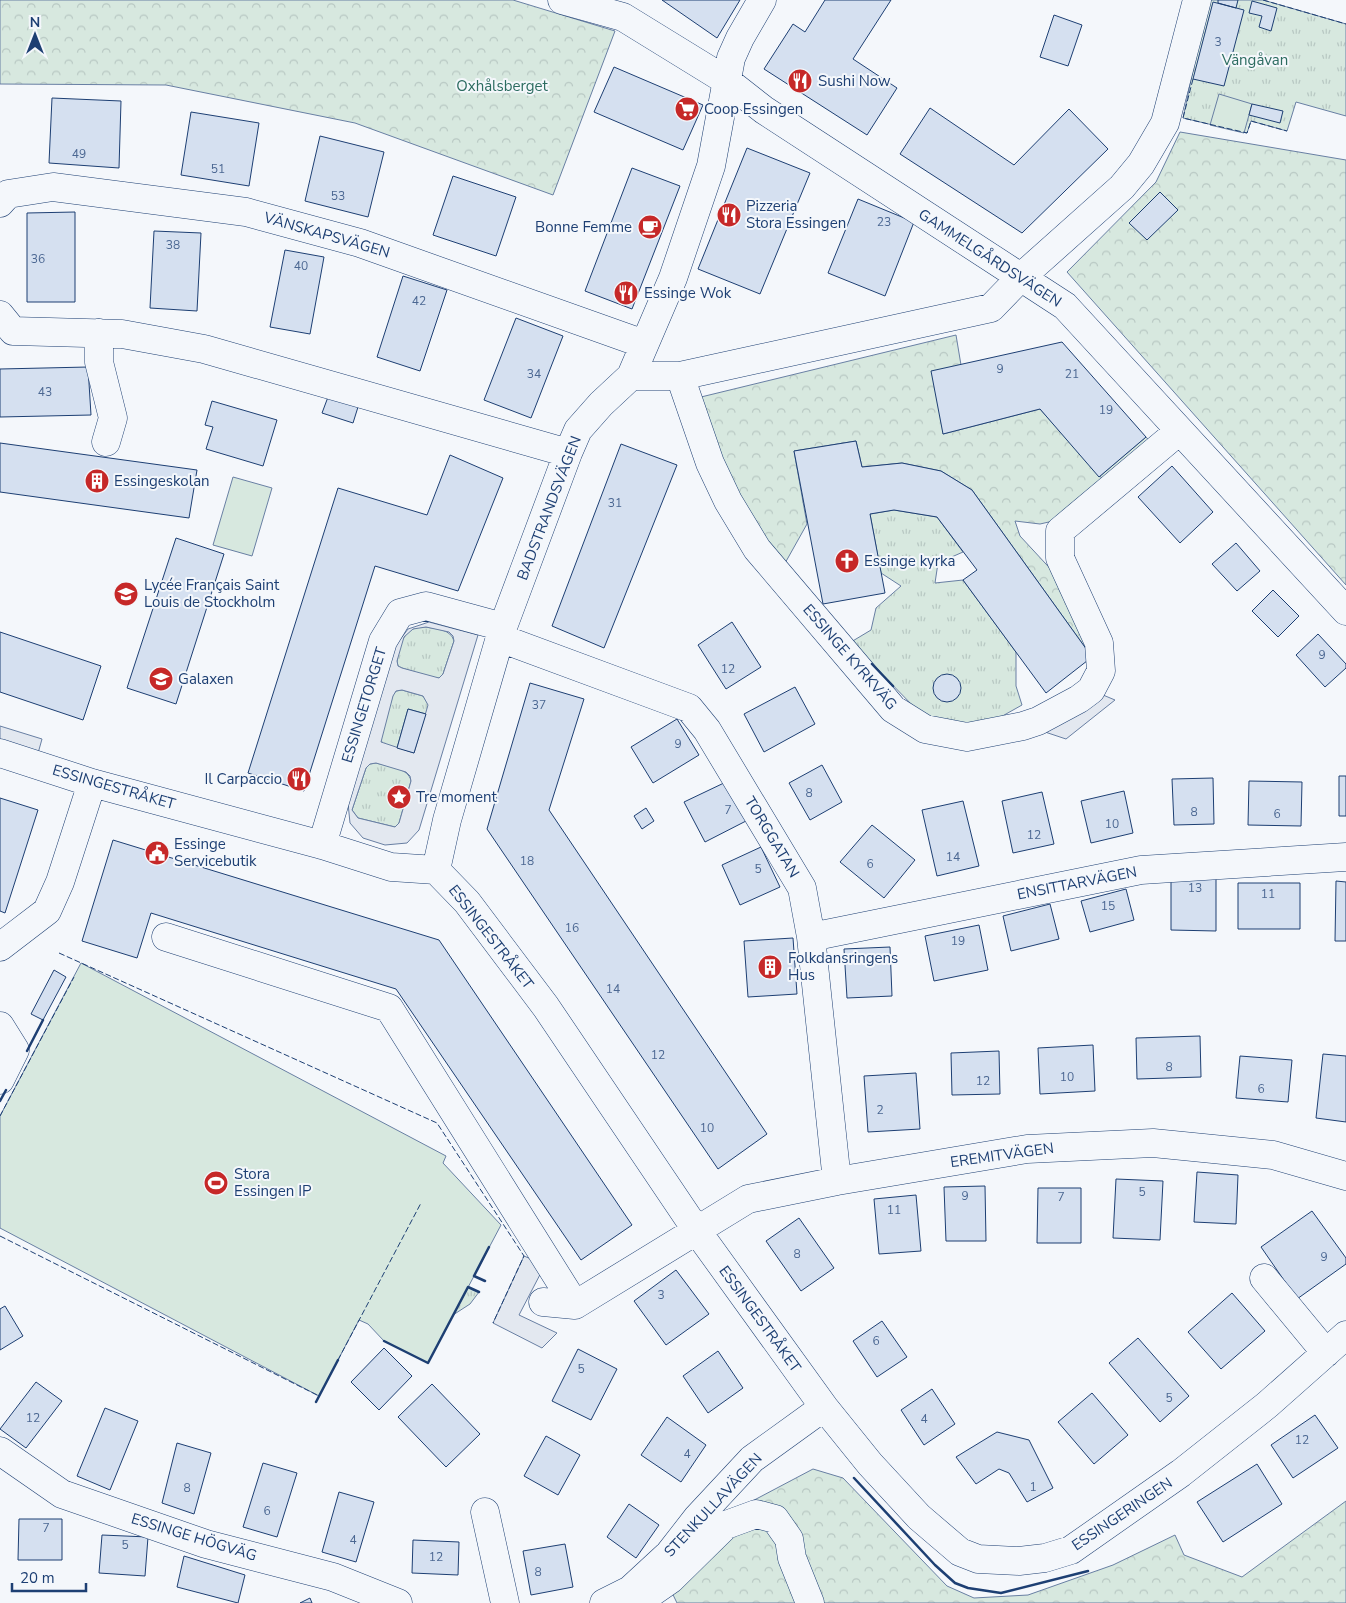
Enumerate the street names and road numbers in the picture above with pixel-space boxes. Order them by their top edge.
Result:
street label: GAMMELGÅRDSVÄGEN [915,203,1066,312]
street label: VÄNSKAPSVÄGEN [261,207,392,263]
street label: BADSTRANDSVÄGEN [512,433,586,583]
street label: ESSINGE KYRKVÄG [799,600,901,714]
street label: ESSINGETORGET [337,645,391,765]
street label: ESSINGESTRÅKET [50,759,178,814]
street label: TORGGATAN [740,793,804,881]
street label: ENSITTARVÄGEN [1015,862,1139,904]
street label: ESSINGESTRÅKET [444,880,539,993]
street label: EREMITVÄGEN [949,1138,1055,1172]
street label: ESSINGESTRÅKET [715,1261,806,1376]
street label: STENKULLAVÄGEN [660,1449,766,1561]
street label: ESSINGERINGEN [1068,1473,1176,1555]
street label: ESSINGE HÖGVÄG [129,1508,259,1566]

